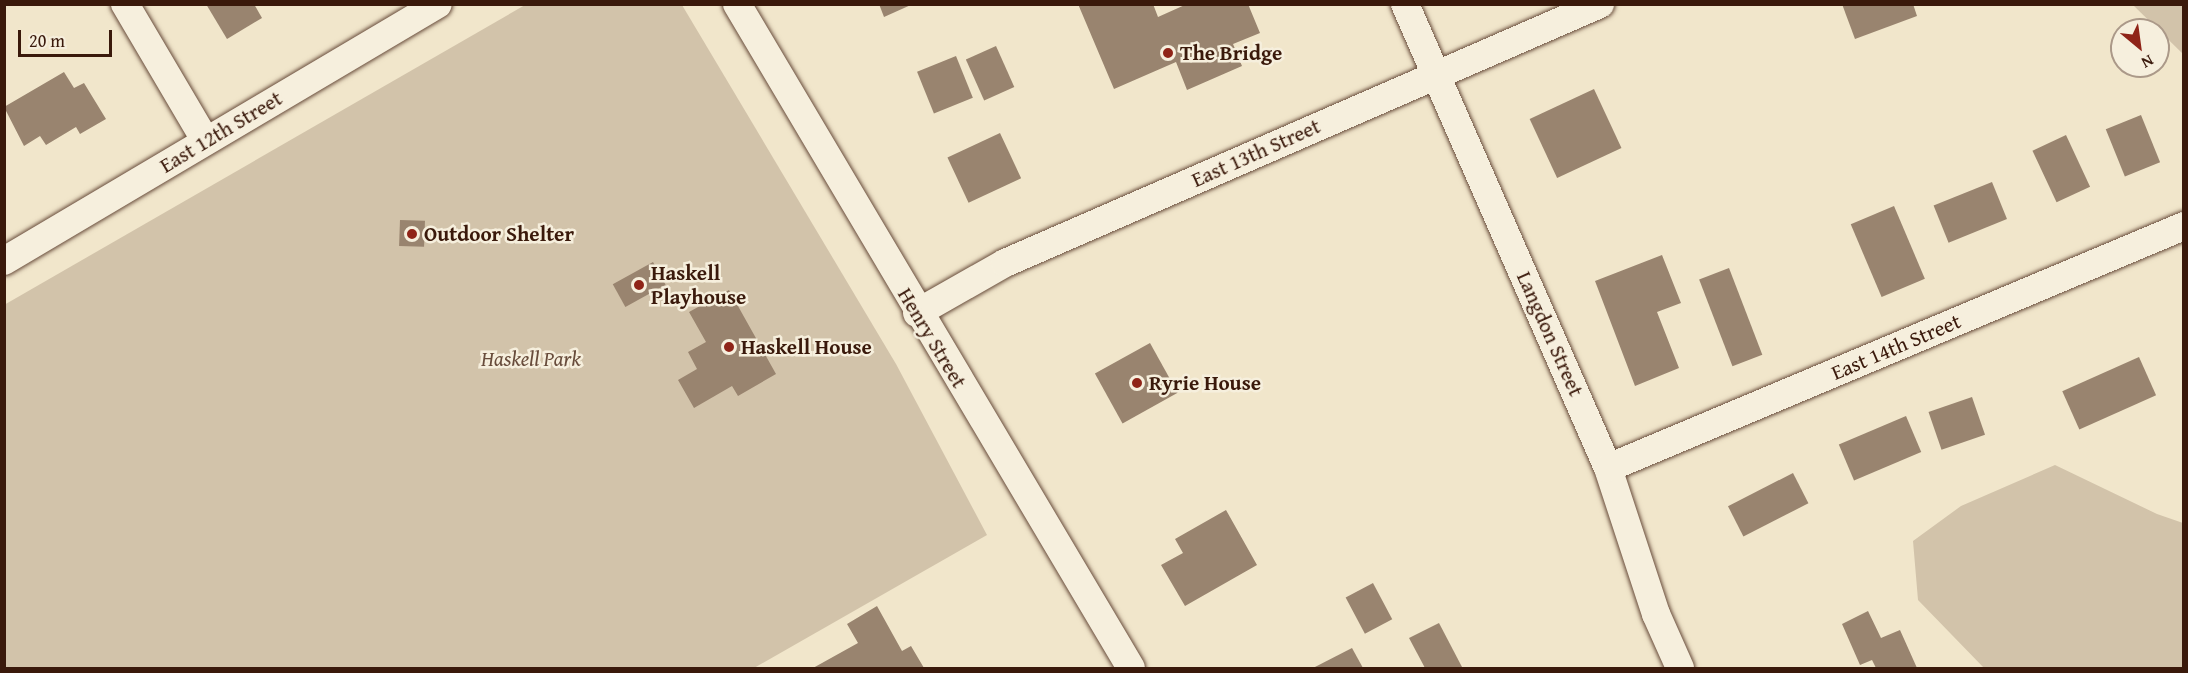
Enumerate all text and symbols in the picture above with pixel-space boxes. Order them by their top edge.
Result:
scale bar [21,18,116,56]
north arrow [2110,18,2170,78]
text: 20 m [29,27,65,54]
place label: The Bridge [1180,40,1282,66]
marker: The Bridge [1161,46,1175,60]
text: N [2137,49,2158,75]
street label: East 12th Street [155,86,287,178]
street label: East 13th Street [1188,113,1324,193]
place label: Outdoor Shelter [424,221,574,247]
marker: Outdoor Shelter [405,227,419,241]
place label: Haskell Playhouse [651,260,746,310]
street label: Langdon Street [1511,268,1589,400]
marker: Haskell Playhouse [632,278,646,292]
street label: Henry Street [892,283,972,393]
street label: East 14th Street [1828,308,1964,386]
place label: Haskell House [741,334,872,360]
marker: Haskell House [722,340,736,354]
park label: Haskell Park [481,346,581,372]
place label: Ryrie House [1149,370,1261,396]
marker: Ryrie House [1130,376,1144,390]

